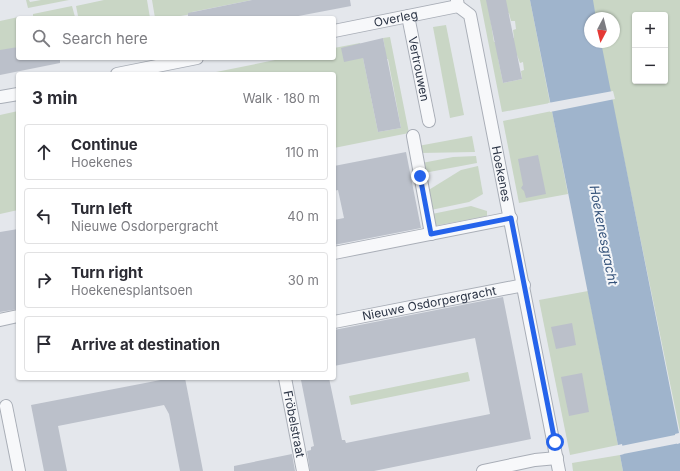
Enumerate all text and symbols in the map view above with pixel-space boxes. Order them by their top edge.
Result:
street label: Overleg [372,6,419,30]
north arrow [584,12,620,48]
map controls [632,12,668,84]
button: + [632,12,668,48]
search box [16,16,336,60]
icon: search [30,27,52,49]
text: Search here [62,29,148,48]
street label: Vertrouwen [405,35,433,103]
button: − [632,48,668,84]
text: 3 min [32,88,78,108]
text: Walk · 180 m [243,90,320,106]
text: Continue [71,135,138,154]
icon: ahead [33,141,55,163]
text: 110 m [285,144,319,160]
street label: Hoekenes [489,144,514,203]
text: Hoekenes [71,154,133,170]
route end [411,167,429,185]
water label: Hoekenesgracht [586,184,622,287]
text: Turn left [71,199,132,218]
icon: left [33,205,55,227]
text: 40 m [287,208,319,224]
text: Nieuwe Osdorpergracht [71,218,218,234]
text: Turn right [71,263,143,282]
icon: right [33,269,55,291]
text: 30 m [288,272,319,288]
text: Hoekenesplantsoen [71,282,193,298]
street label: Nieuwe Osdorpergracht [361,283,497,323]
icon: arrive [33,333,55,355]
text: Arrive at destination [71,335,220,354]
street label: Fröbelstraat [281,389,308,459]
route start [546,433,564,451]

